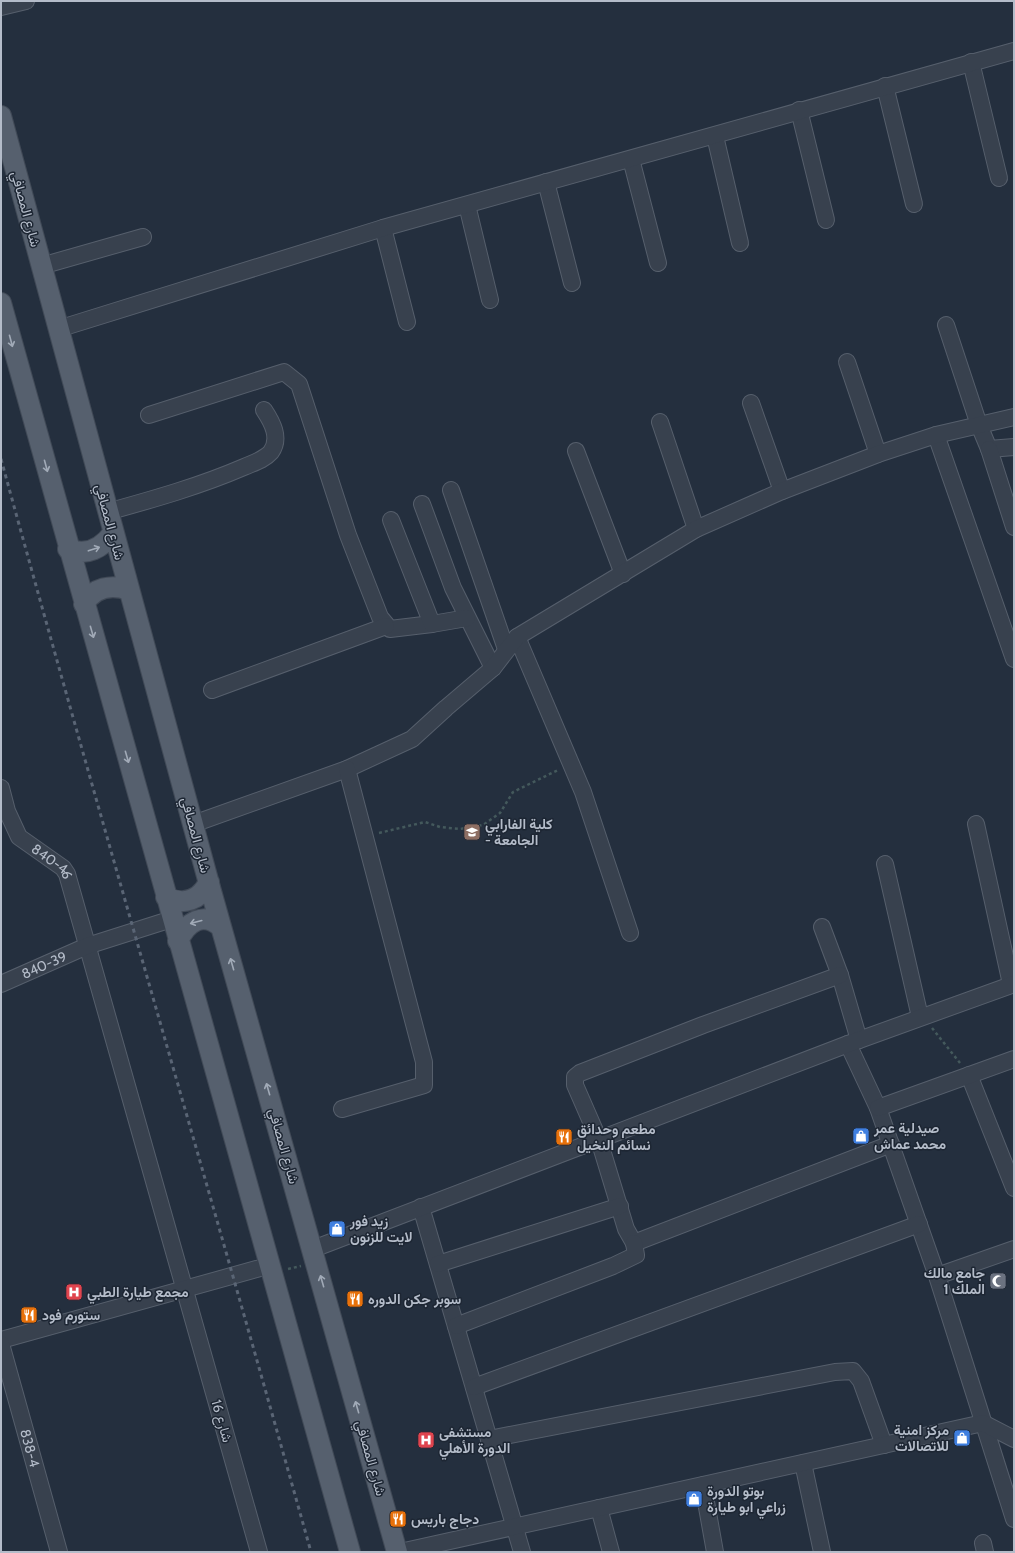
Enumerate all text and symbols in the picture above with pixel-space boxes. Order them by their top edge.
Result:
street label: شارع المصافي [4,169,45,250]
one-way arrow [8,334,15,347]
one-way arrow [43,460,50,473]
street label: شارع المصافي [88,482,129,563]
one-way arrow [87,545,100,552]
one-way arrow [89,625,96,638]
one-way arrow [124,751,131,764]
street label: شارع المصافي [174,795,215,876]
place label: كلية الفارابي - الجامعة [485,815,553,849]
school or university icon: كلية الفارابي - الجامعة [462,822,482,842]
street label: 840-46 [28,840,77,881]
one-way arrow [190,919,203,926]
street label: 840-39 [19,947,69,983]
one-way arrow [228,958,235,971]
one-way arrow [264,1083,271,1096]
street label: شارع المصافي [262,1106,303,1187]
place label: صيدلية عمر محمد عماش [873,1119,946,1153]
place label: مطعم وحدائق نسائم النخيل [577,1120,656,1154]
shop icon: صيدلية عمر محمد عماش [851,1126,871,1146]
restaurant icon: مطعم وحدائق نسائم النخيل [554,1127,574,1147]
place label: زيد فور لايت للزنون [349,1212,413,1246]
shop icon: زيد فور لايت للزنون [327,1219,347,1239]
place label: جامع مالك الملك 1 [924,1264,985,1298]
mosque icon: جامع مالك الملك 1 [988,1271,1008,1291]
one-way arrow [318,1275,325,1288]
hospital icon: مجمع طيارة الطبي [64,1282,84,1302]
place label: مجمع طيارة الطبي [87,1283,189,1304]
restaurant icon: سوبر جكن الدوره [345,1289,365,1309]
place label: سوبر جكن الدوره [368,1290,461,1308]
restaurant icon: ستورم فود [19,1305,39,1325]
place label: ستورم فود [42,1306,100,1324]
street label: شارع 16 [205,1397,237,1445]
one-way arrow [353,1400,360,1413]
street label: شارع المصافي [349,1418,390,1499]
place label: مركز امنية للاتصالات [894,1421,949,1455]
place label: مستشفى الدورة الأهلي [439,1423,510,1460]
street label: 838-4 [16,1427,44,1469]
shop icon: مركز امنية للاتصالات [952,1428,972,1448]
hospital icon: مستشفى الدورة الأهلي [416,1430,436,1450]
place label: بوتو الدورة زراعي ابو طيارة [707,1482,786,1519]
shop icon: بوتو الدورة زراعي ابو طيارة [684,1489,704,1509]
restaurant icon: دجاج باريس [388,1509,408,1529]
place label: دجاج باريس [411,1510,479,1529]

